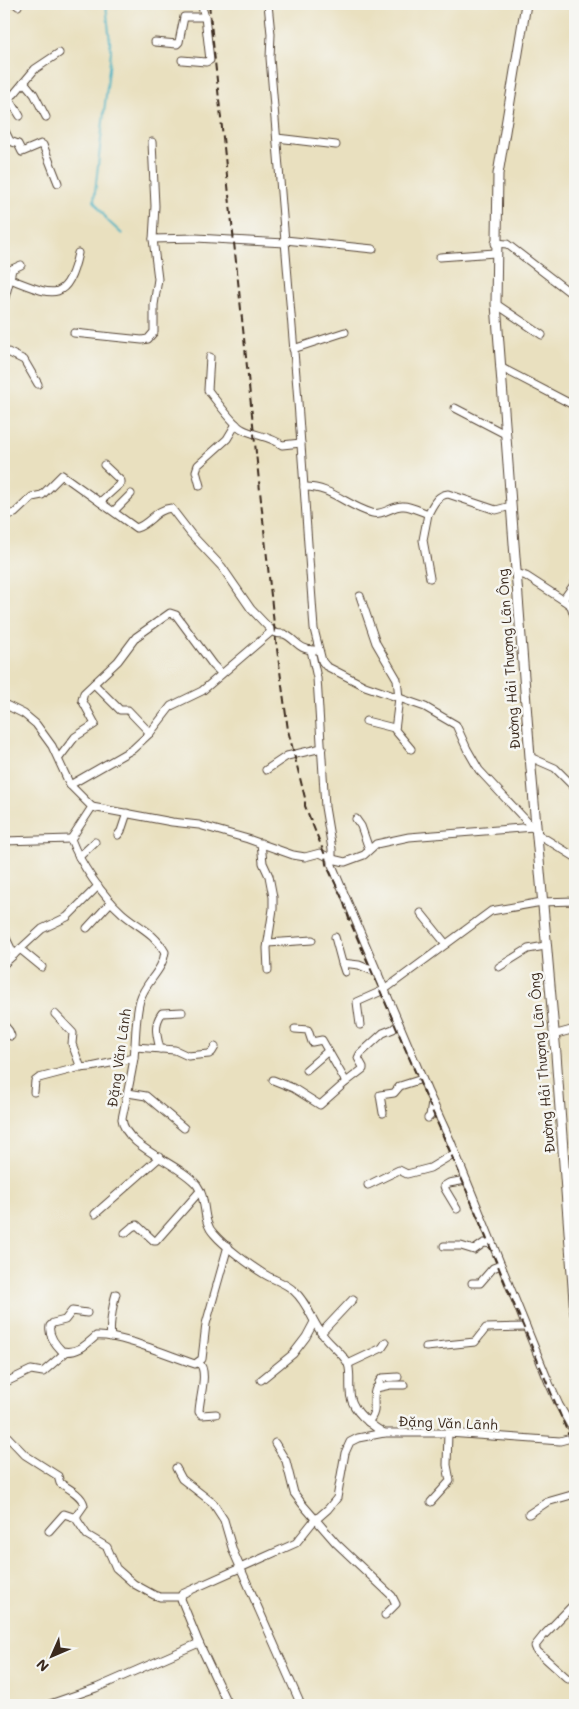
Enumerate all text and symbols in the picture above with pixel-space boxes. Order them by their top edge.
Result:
street label: Đường Hải Thượng Lãn Ông [493,568,524,750]
street label: Đường Hải Thượng Lãn Ông [524,972,559,1154]
street label: Đặng Văn Lãnh [102,1007,135,1109]
street label: Đặng Văn Lãnh [398,1411,498,1434]
north arrow [28,1632,78,1682]
text: N [32,1655,53,1676]

